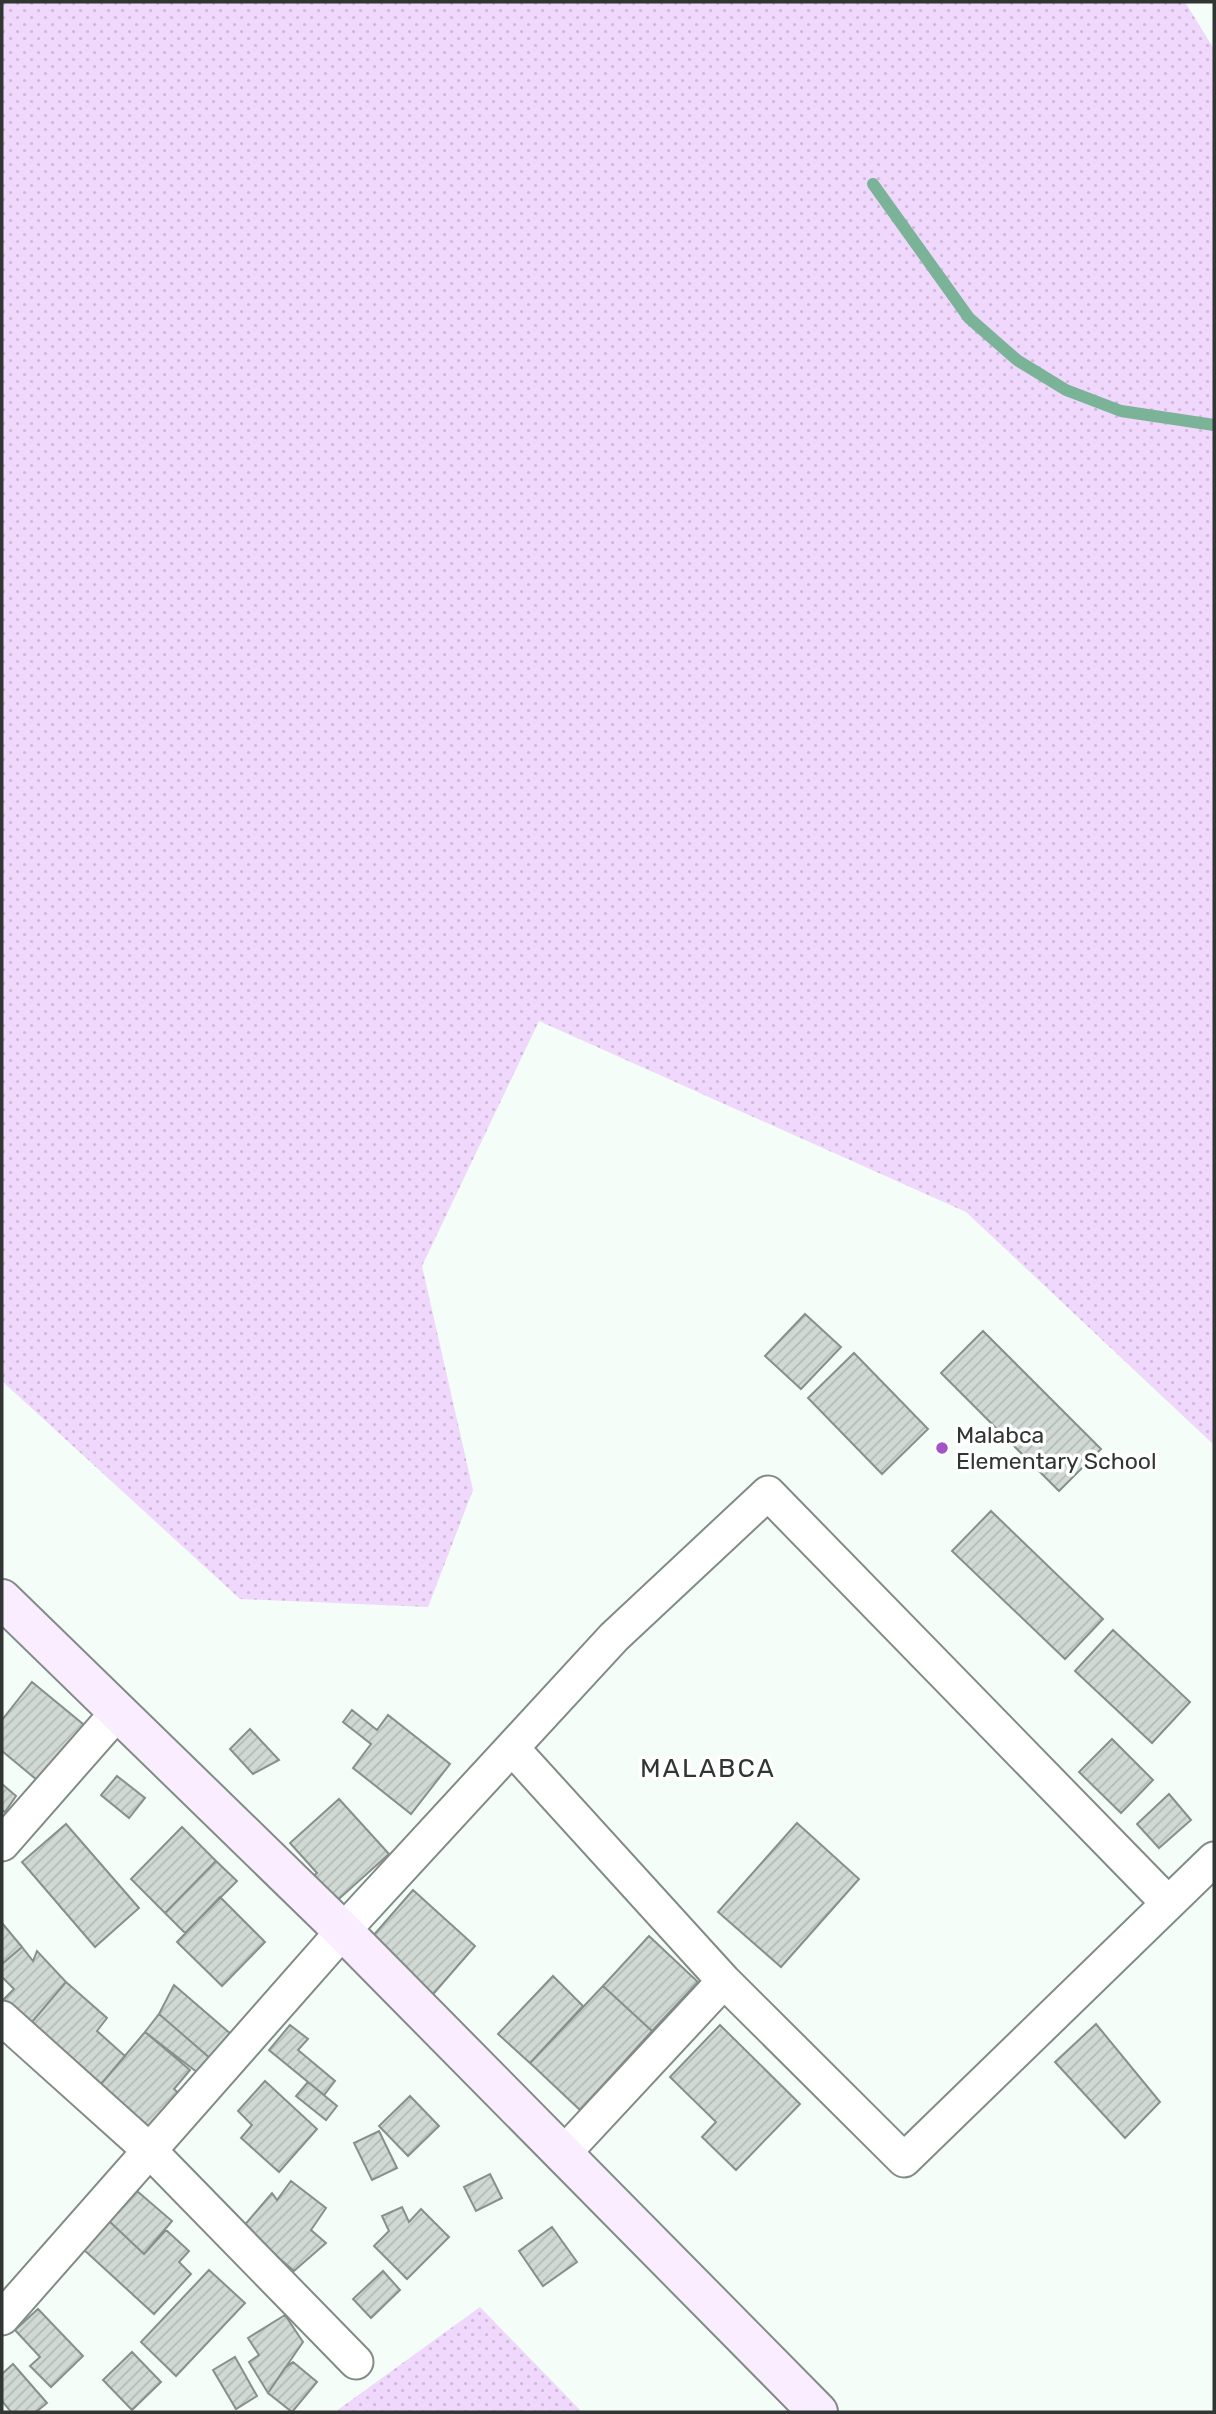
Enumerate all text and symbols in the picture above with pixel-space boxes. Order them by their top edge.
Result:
place label: Malabca Elementary School [956,1421,1157,1475]
marker: Malabca Elementary School [934,1440,950,1456]
district label: MALABCA [640,1753,776,1784]

